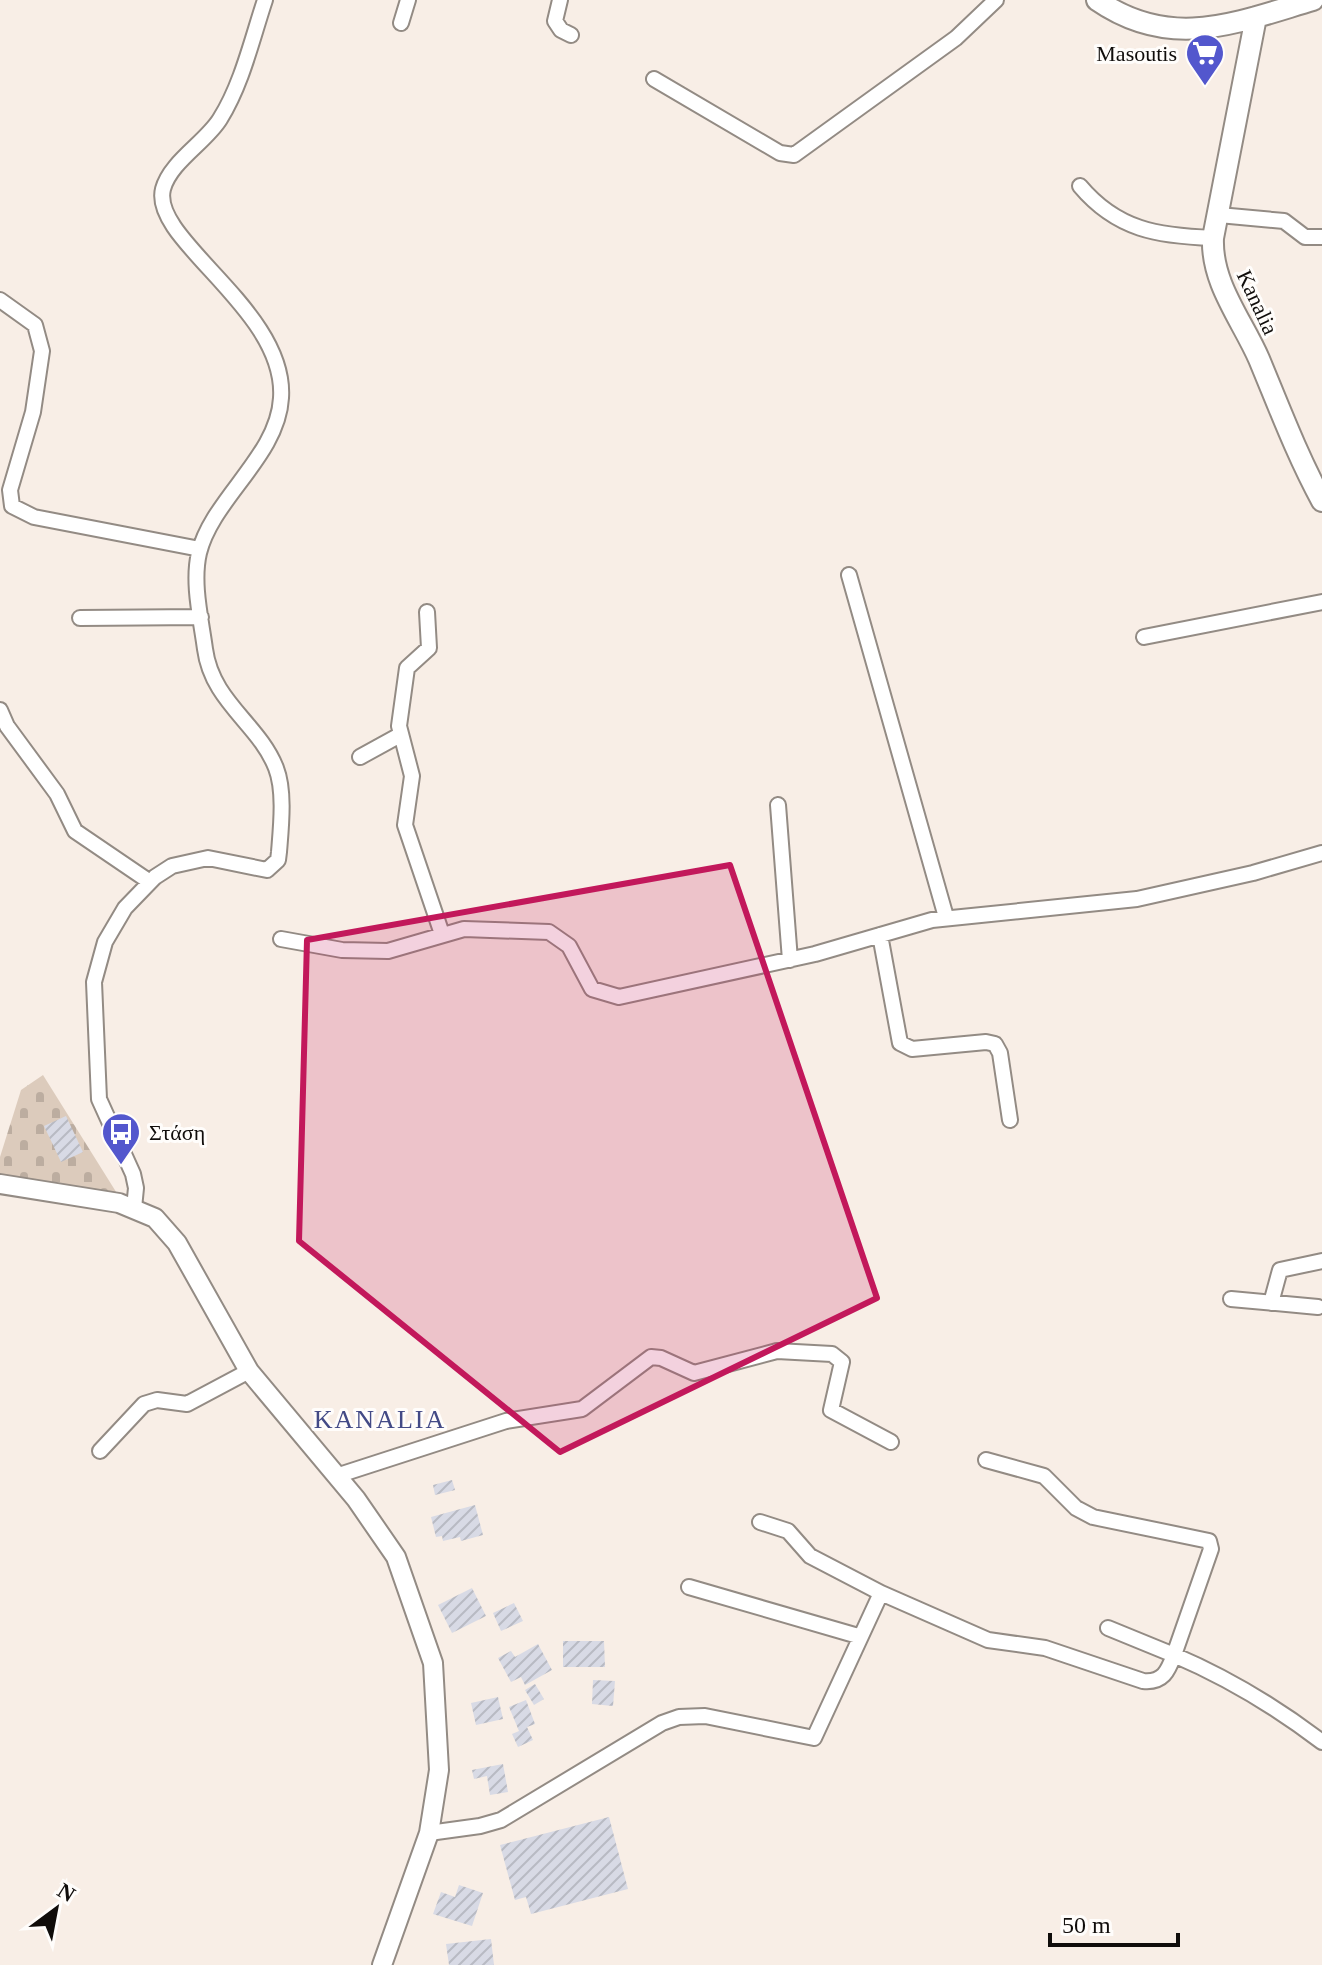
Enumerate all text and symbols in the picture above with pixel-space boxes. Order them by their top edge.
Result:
supermarket icon: Masoutis [1184,32,1226,87]
place label: Masoutis [1096,41,1177,66]
street label: Kanalia [1232,266,1283,339]
bus stop icon: Στάση [100,1111,142,1166]
place label: Στάση [149,1120,205,1145]
district label: KANALIA [314,1405,446,1434]
north arrow [16,1869,96,1949]
text: N [53,1878,80,1907]
scale bar [1050,1897,1178,1947]
text: 50 m [1062,1912,1111,1938]

